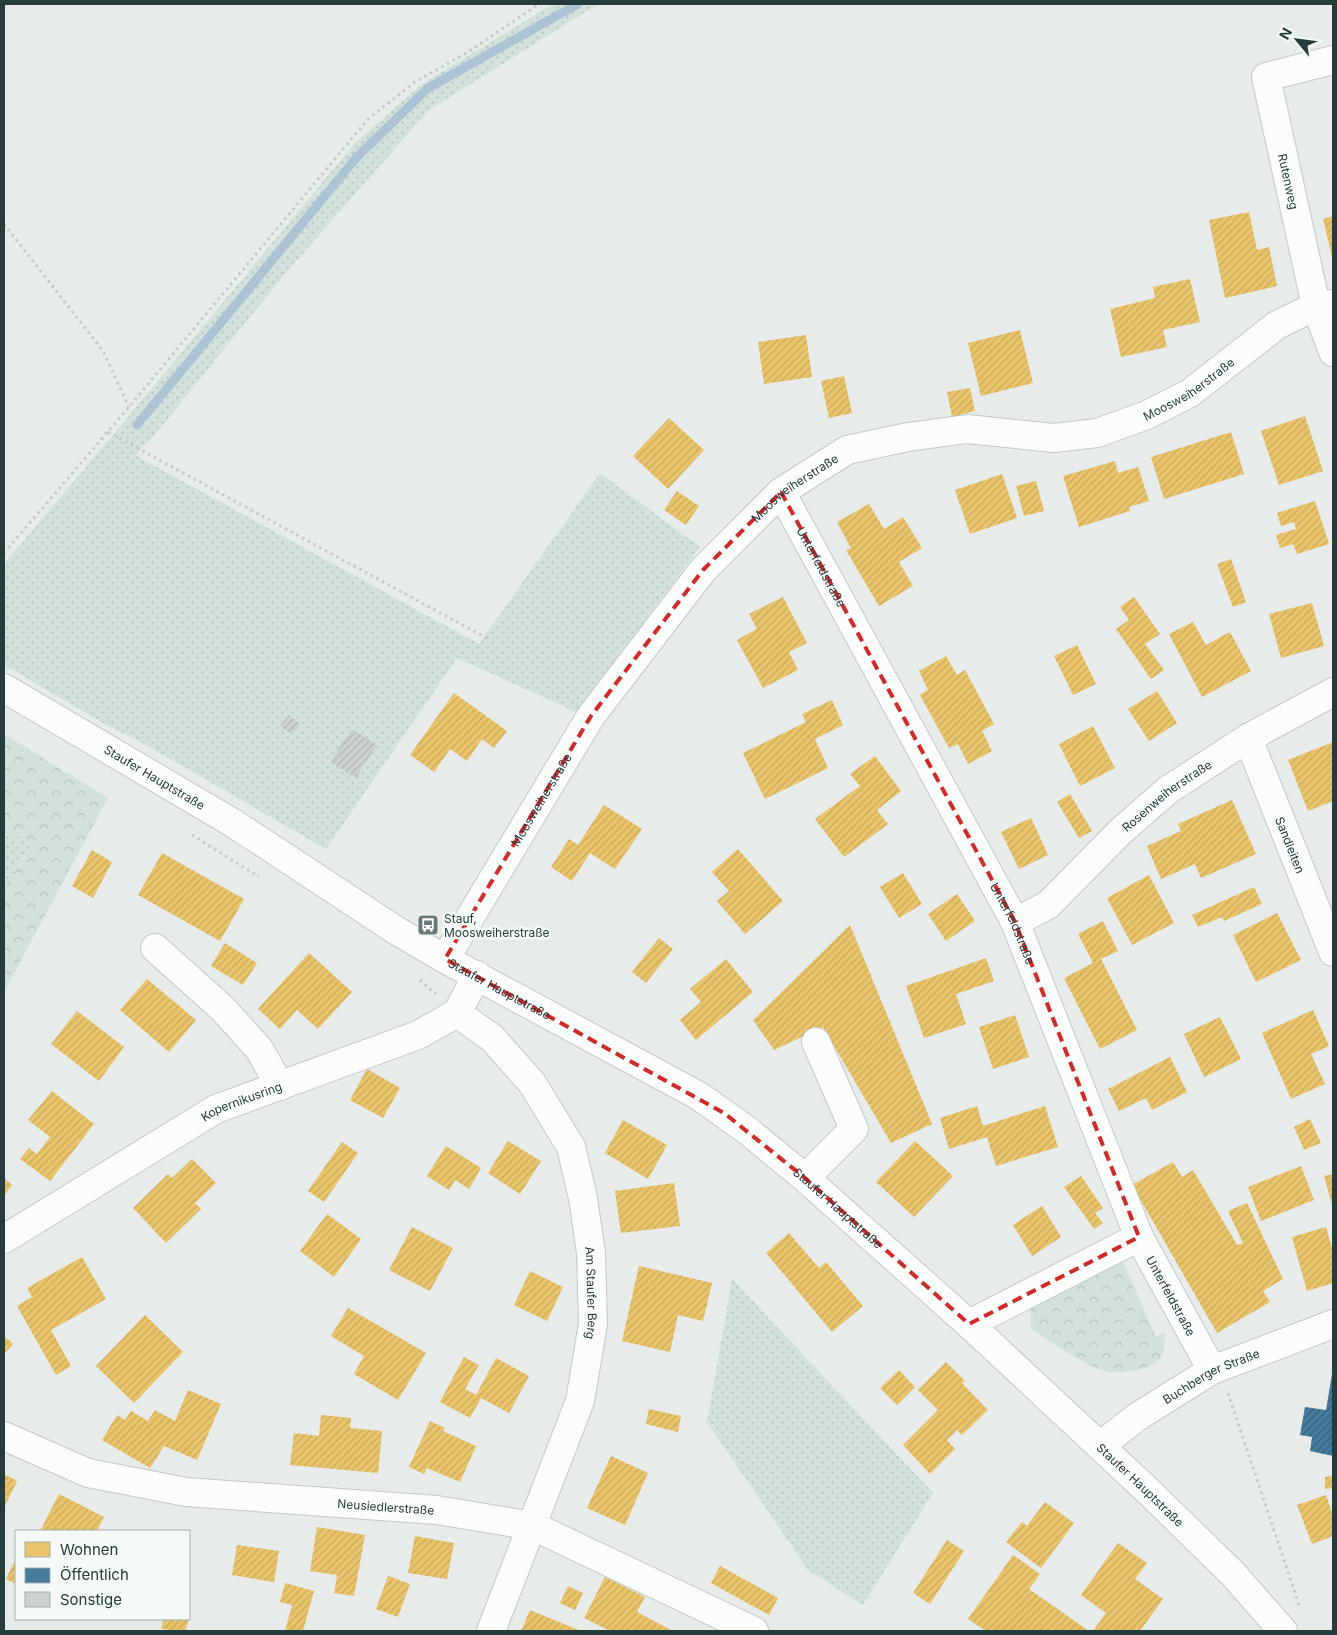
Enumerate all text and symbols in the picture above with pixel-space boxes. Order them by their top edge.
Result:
north arrow [1272,15,1322,65]
text: N [1275,25,1295,42]
street label: Rutenweg [1275,152,1302,211]
street label: Moosweiherstraße [1140,354,1237,423]
street label: Moosweiherstraße [748,450,841,525]
street label: Unterfeldstraße [794,524,849,609]
street label: Staufer Hauptstraße [102,741,208,812]
street label: Moosweiherstraße [507,750,574,849]
street label: Rosenweiherstraße [1119,756,1214,834]
street label: Sandleiten [1272,814,1308,875]
street label: Unterfeldstraße [987,880,1038,967]
place label: Stauf, Moosweiherstraße [444,911,550,940]
bus stop icon: Stauf, Moosweiherstraße [416,913,440,937]
street label: Staufer Hauptstraße [446,955,554,1022]
street label: Kopernikusring [198,1078,284,1124]
street label: Staufer Hauptstraße [790,1164,886,1251]
street label: Am Staufer Berg [583,1245,601,1340]
street label: Unterfeldstraße [1143,1253,1199,1338]
street label: Buchberger Straße [1160,1345,1261,1407]
street label: Staufer Hauptstraße [1094,1440,1187,1529]
street label: Neusiedlerstraße [337,1495,435,1517]
legend [15,1530,190,1620]
text: Wohnen [60,1540,118,1559]
text: Öffentlich [60,1565,129,1584]
text: Sonstige [60,1590,122,1609]

